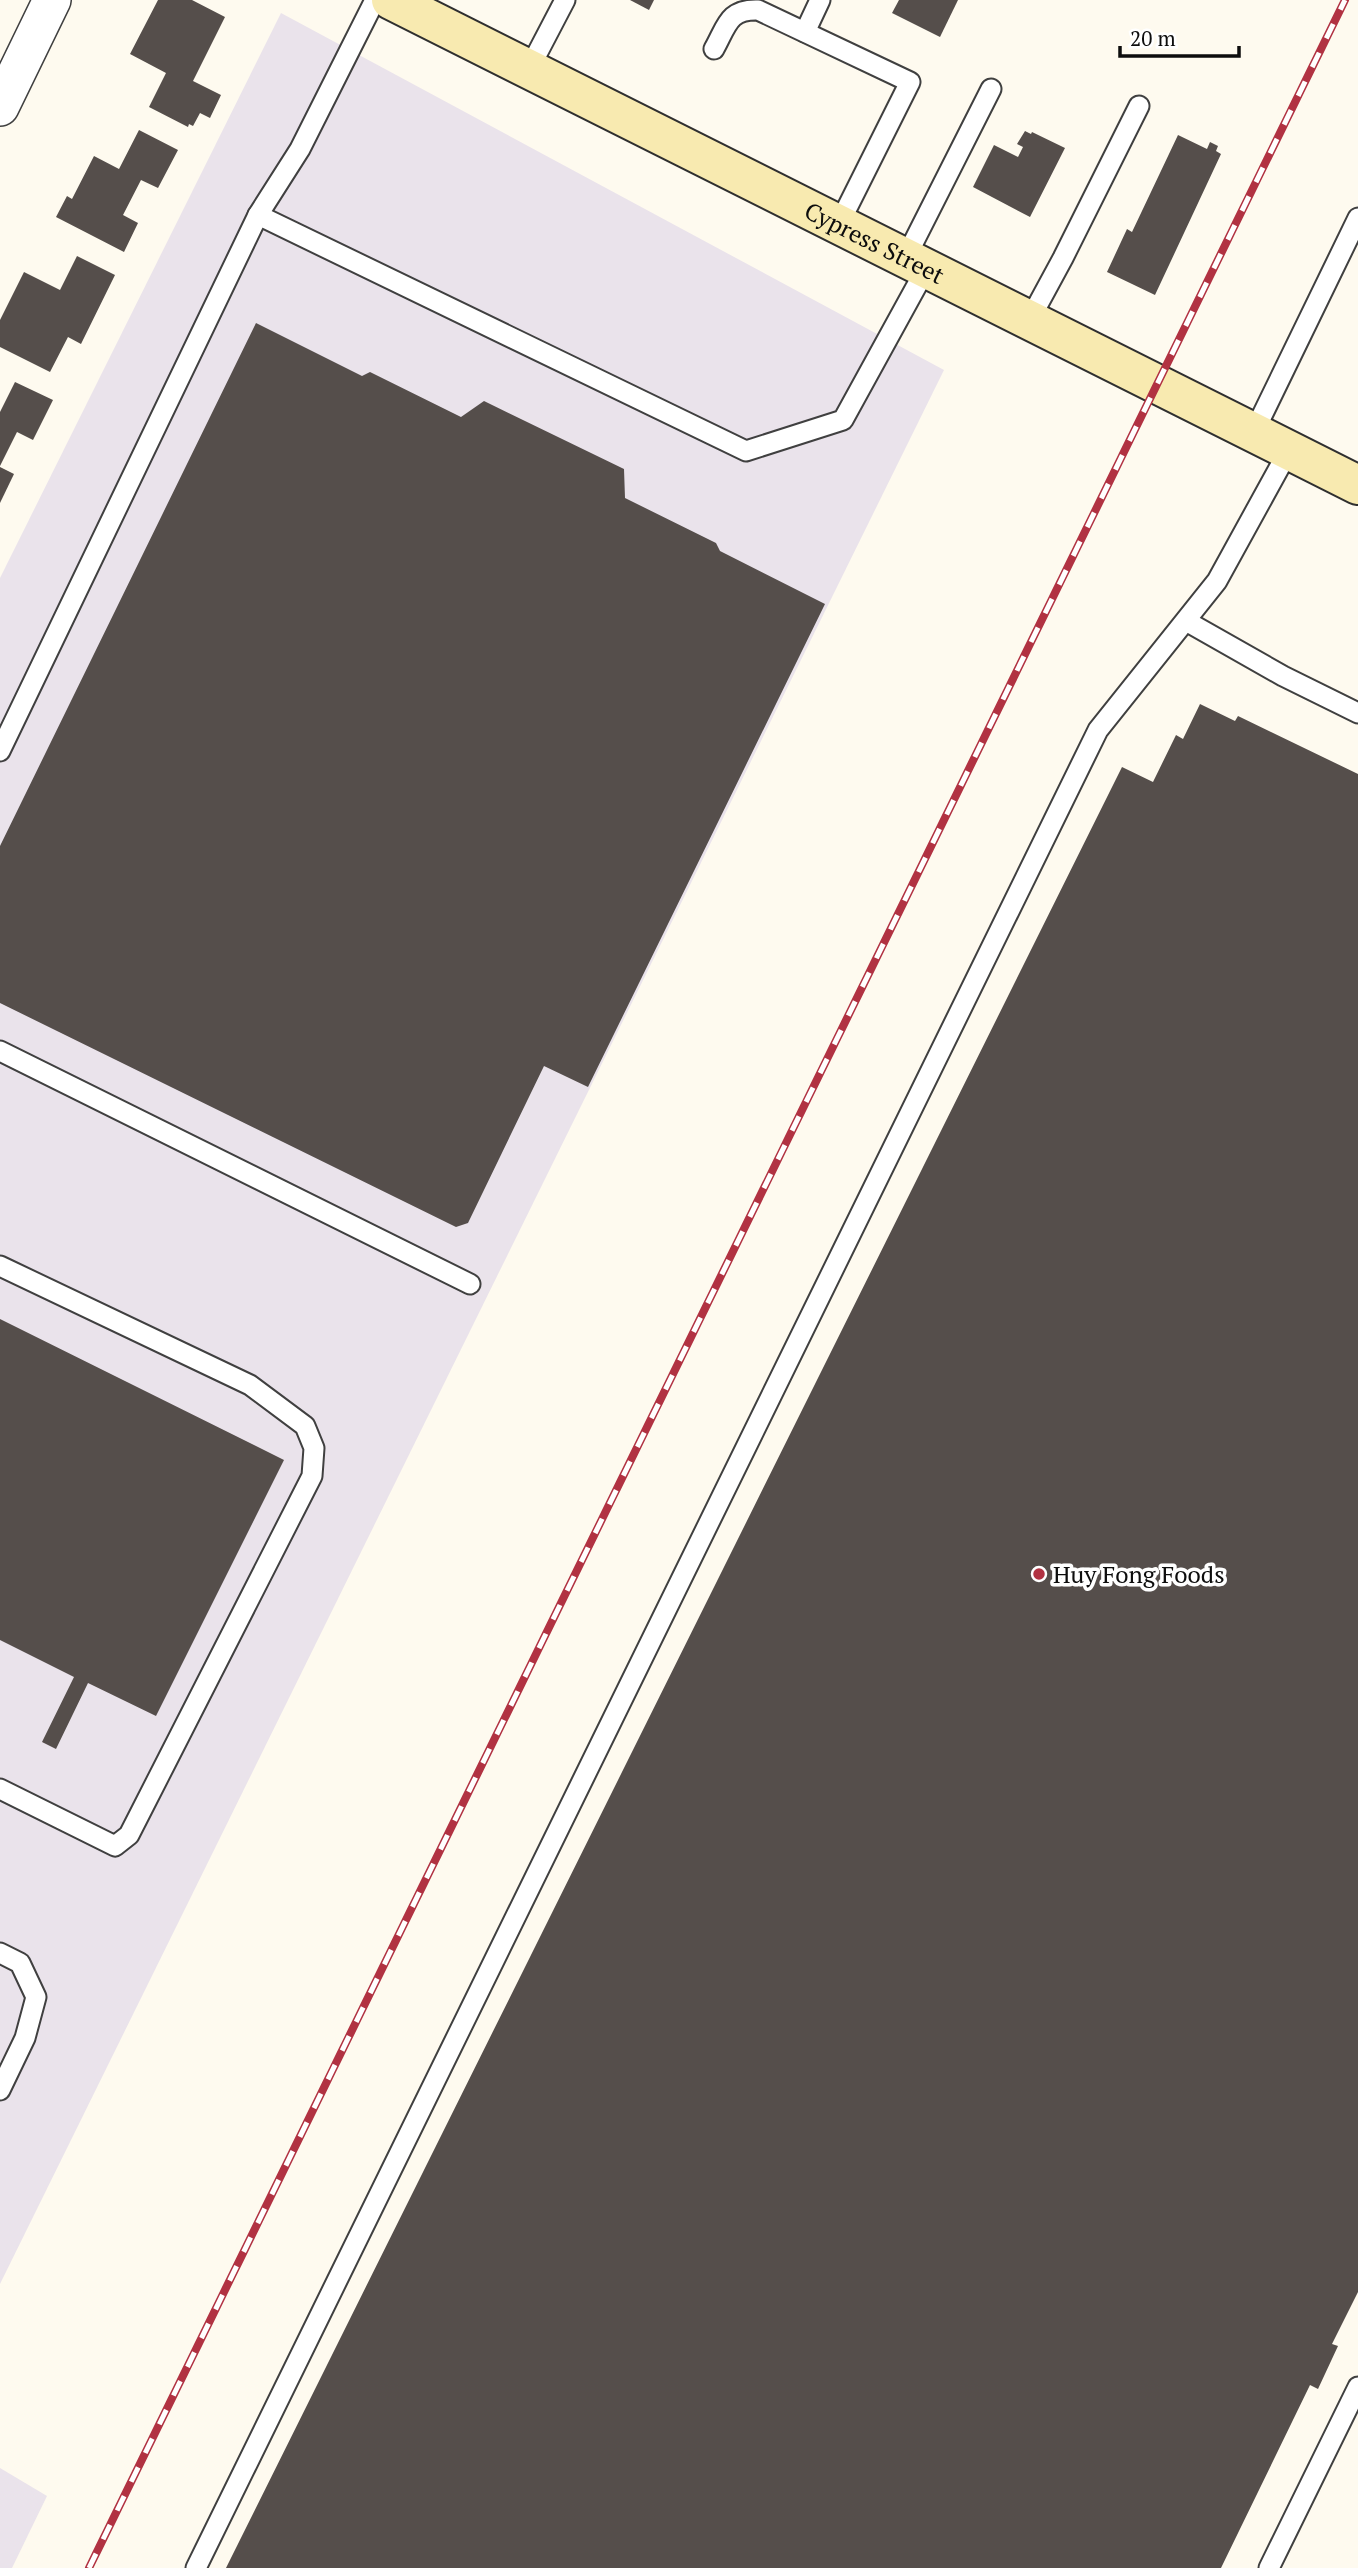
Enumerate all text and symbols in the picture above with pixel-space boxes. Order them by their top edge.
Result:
scale bar [1120,14,1239,58]
text: 20 m [1130,24,1176,52]
street label: Cypress Street [799,194,950,291]
place label: Huy Fong Foods [1053,1558,1225,1590]
marker: Huy Fong Foods [1031,1566,1047,1582]

